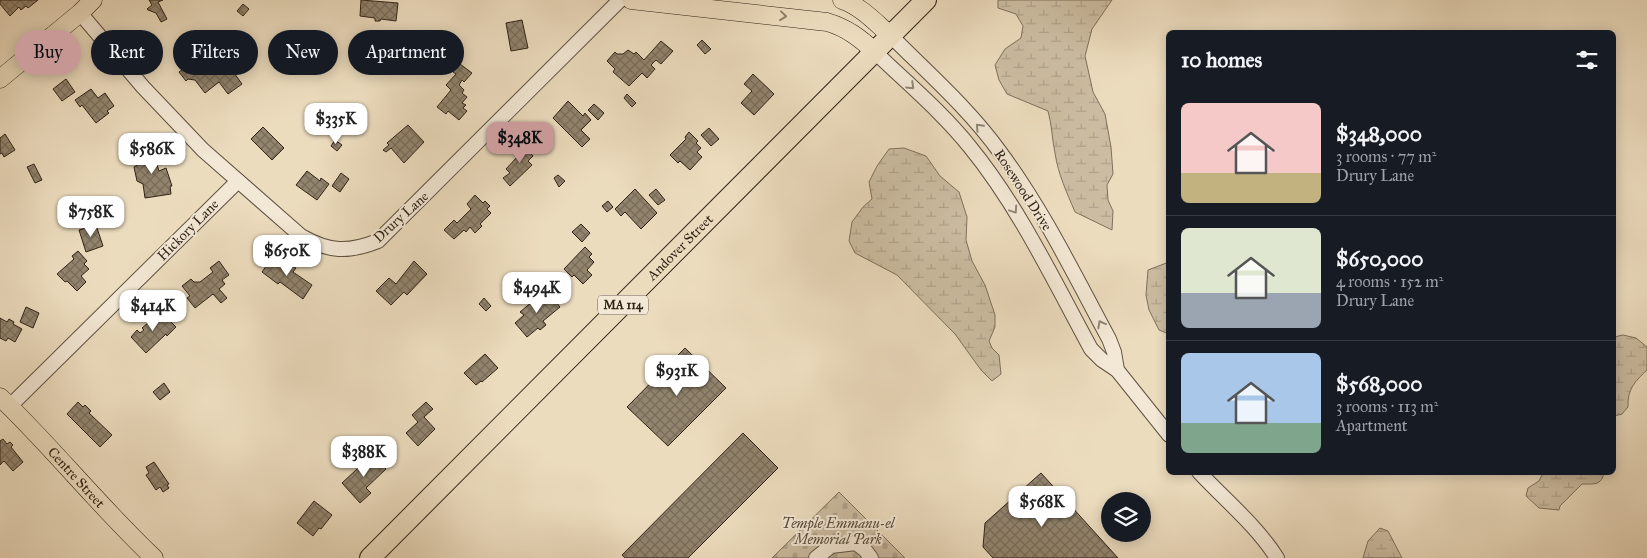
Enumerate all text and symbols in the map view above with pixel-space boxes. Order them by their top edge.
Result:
one-way arrow [780,10,788,21]
chip: Buy [15,30,81,75]
chip: Rent [91,30,163,75]
chip: Filters [173,30,258,75]
chip: New [268,30,338,75]
chip: Apartment [348,30,464,75]
icon: filters [1573,46,1601,74]
text: 10 homes [1181,47,1262,73]
one-way arrow [905,80,914,89]
pin: $335K [301,102,371,145]
text: $335K [315,109,357,128]
pin: $348K [485,121,555,164]
text: $348,000 [1336,121,1422,147]
one-way arrow [976,123,985,132]
icon: home [1221,123,1281,183]
text: $348K [498,128,542,147]
pin: $586K [117,132,187,175]
text: $586K [129,139,175,158]
street label: Rosewood Drive [990,146,1056,234]
text: 3 rooms · 77 m² [1336,147,1436,166]
text: Drury Lane [1336,166,1414,185]
street label: Drury Lane [370,188,432,246]
pin: $758K [56,196,126,238]
street label: Hickory Lane [154,196,222,264]
text: $758K [68,202,114,221]
one-way arrow [1008,205,1017,214]
street label: Andover Street [643,210,716,284]
pin: $650K [252,234,322,277]
text: $650K [264,241,310,260]
text: $650,000 [1336,246,1423,272]
icon: home [1221,248,1281,308]
pin: $494K [502,272,572,314]
text: 4 rooms · 152 m² [1336,272,1443,291]
text: $494K [513,278,561,297]
pin: $414K [118,290,188,332]
text: Drury Lane [1336,291,1414,310]
text: $414K [130,296,176,315]
road number: MA 114 [598,296,648,314]
one-way arrow [1097,320,1107,329]
pin: $931K [642,354,712,397]
text: $931K [656,361,698,380]
text: $568,000 [1336,371,1422,397]
icon: home [1221,373,1281,433]
text: 3 rooms · 113 m² [1336,397,1438,416]
text: Apartment [1336,416,1408,435]
pin: $388K [329,436,399,478]
text: $388K [342,442,386,461]
street label: Centre Street [44,443,109,511]
pin: $568K [1007,486,1077,528]
text: $568K [1019,492,1065,511]
map controls [1101,492,1151,542]
button: layers [1101,492,1151,542]
park label: Temple Emmanu-el Memorial Park [782,515,896,548]

